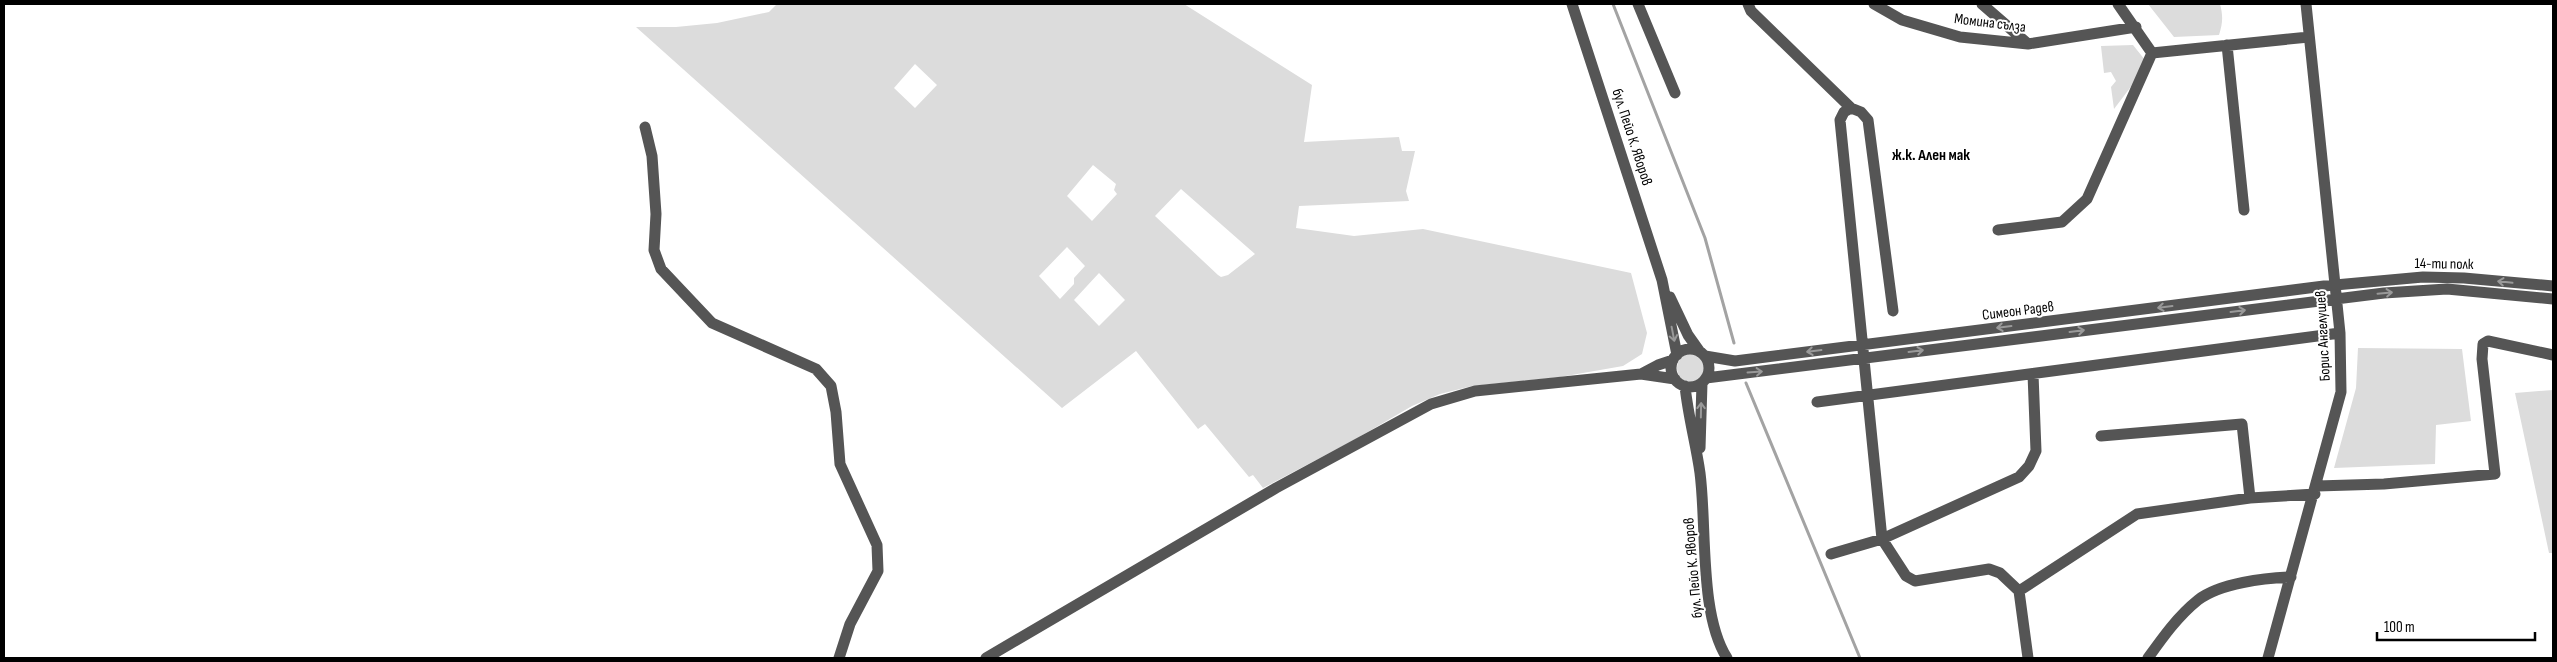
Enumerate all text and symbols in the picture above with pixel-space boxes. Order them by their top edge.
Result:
street label: Момина сълза [1953,9,2027,37]
street label: бул. Пейо К. Яворов [1607,86,1657,188]
district label: ж.к. Ален мак [1892,146,1970,165]
street label: 14-ти полк [2414,254,2474,274]
one-way arrow [2497,277,2513,287]
one-way arrow [2377,288,2393,298]
street label: Борис Ангелушев [2311,290,2335,382]
street label: Симеон Радев [1981,297,2055,325]
one-way arrow [2157,302,2173,312]
one-way arrow [2230,306,2246,316]
one-way arrow [1996,322,2012,332]
one-way arrow [1669,326,1678,342]
one-way arrow [2069,326,2085,336]
one-way arrow [1907,346,1923,356]
one-way arrow [1807,347,1823,357]
one-way arrow [1746,367,1762,377]
one-way arrow [1696,402,1706,418]
street label: бул. Пейо К. Яворов [1679,517,1707,619]
scale bar [2377,610,2534,642]
text: 100 m [2384,618,2415,637]

